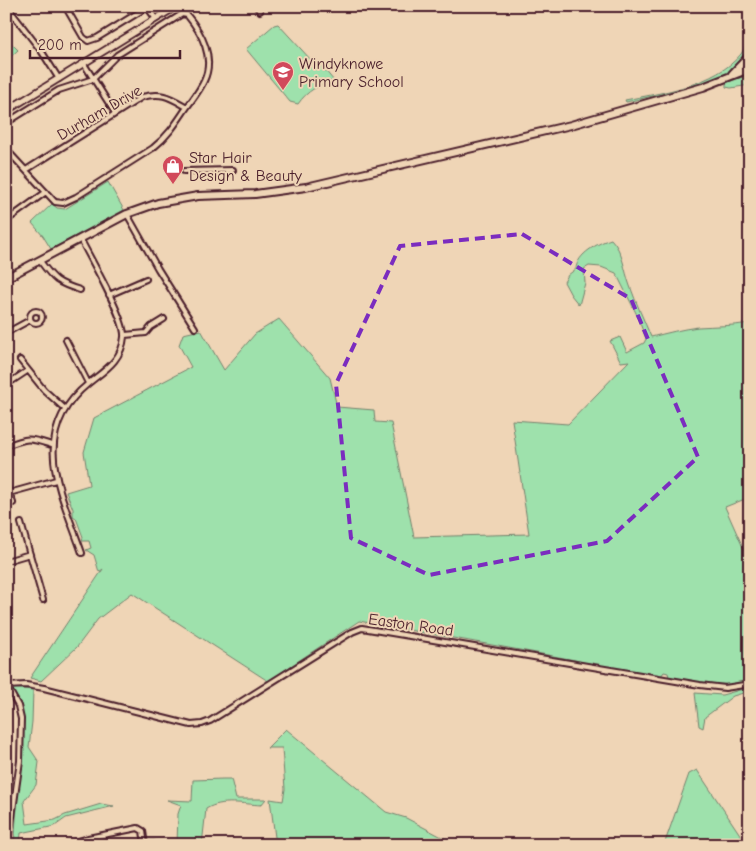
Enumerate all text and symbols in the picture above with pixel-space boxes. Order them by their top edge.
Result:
scale bar [30,28,180,60]
text: 200 m [38,36,82,54]
place label: Windyknowe Primary School [299,55,404,91]
school or university icon: Windyknowe Primary School [271,60,295,91]
street label: Durham Drive [54,81,145,144]
place label: Star Hair Design & Beauty [189,149,303,185]
shop icon: Star Hair Design & Beauty [161,154,185,185]
street label: Easton Road [367,610,455,640]

